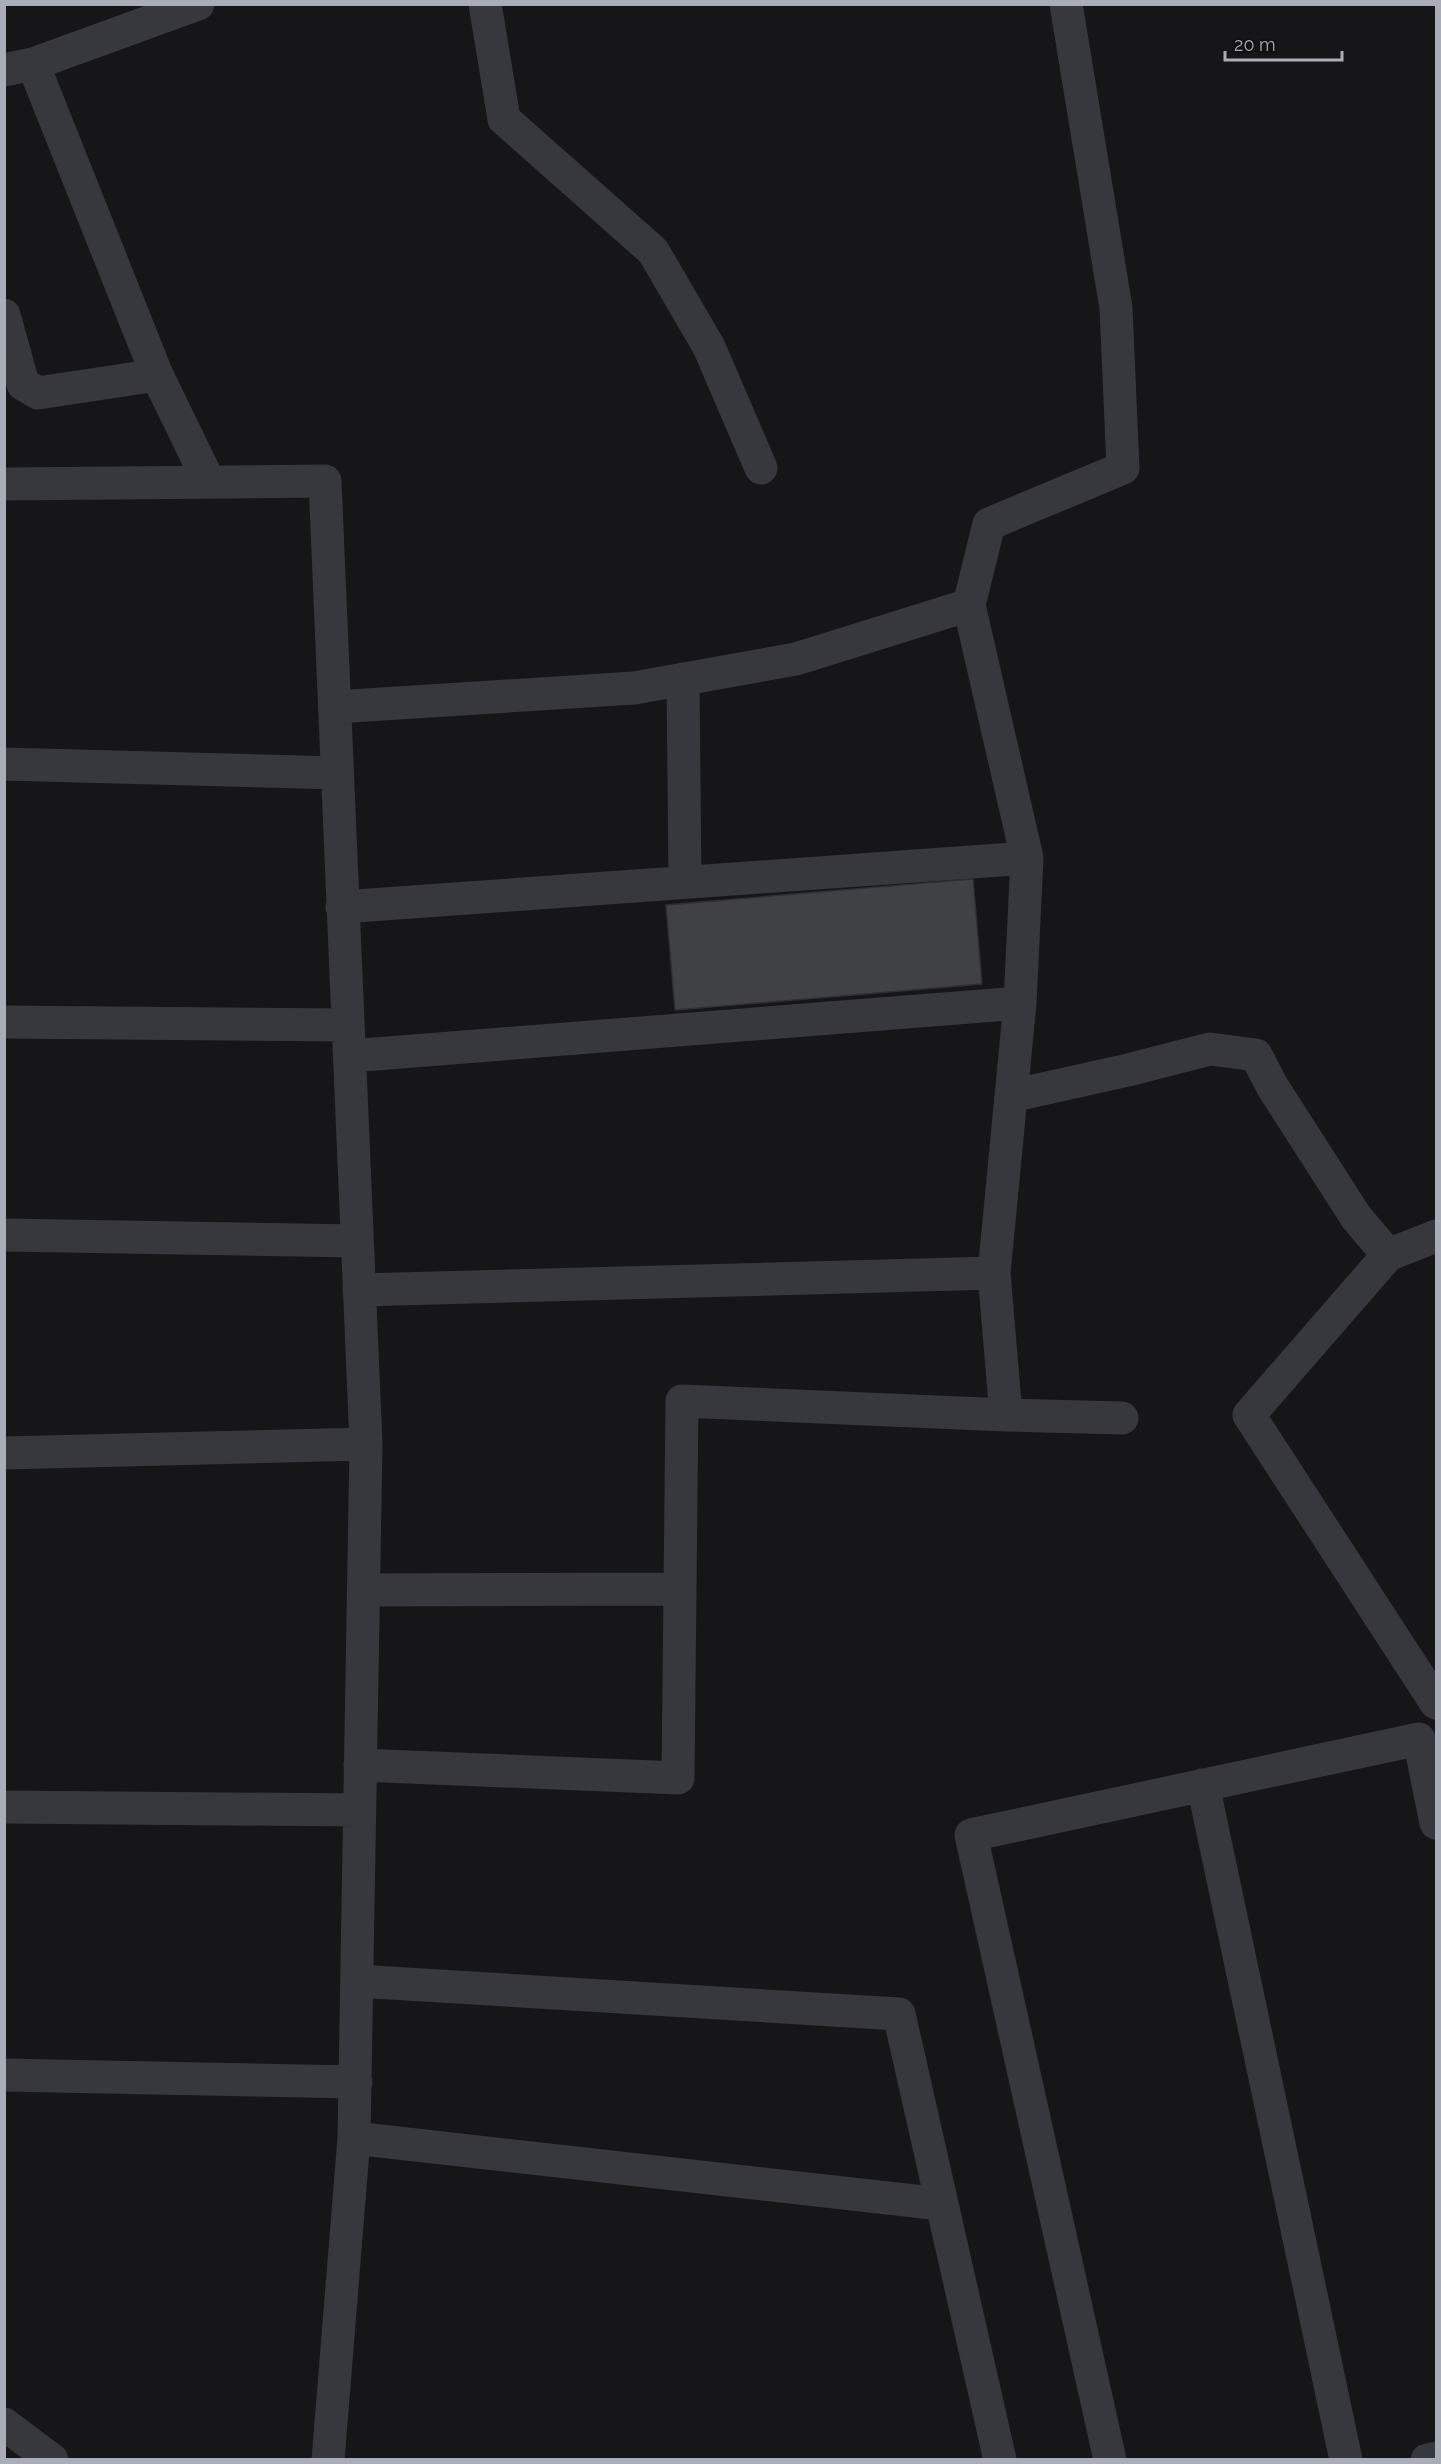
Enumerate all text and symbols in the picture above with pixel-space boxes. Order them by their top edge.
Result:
scale bar [1225,24,1342,62]
text: 20 m [1234,34,1276,55]

